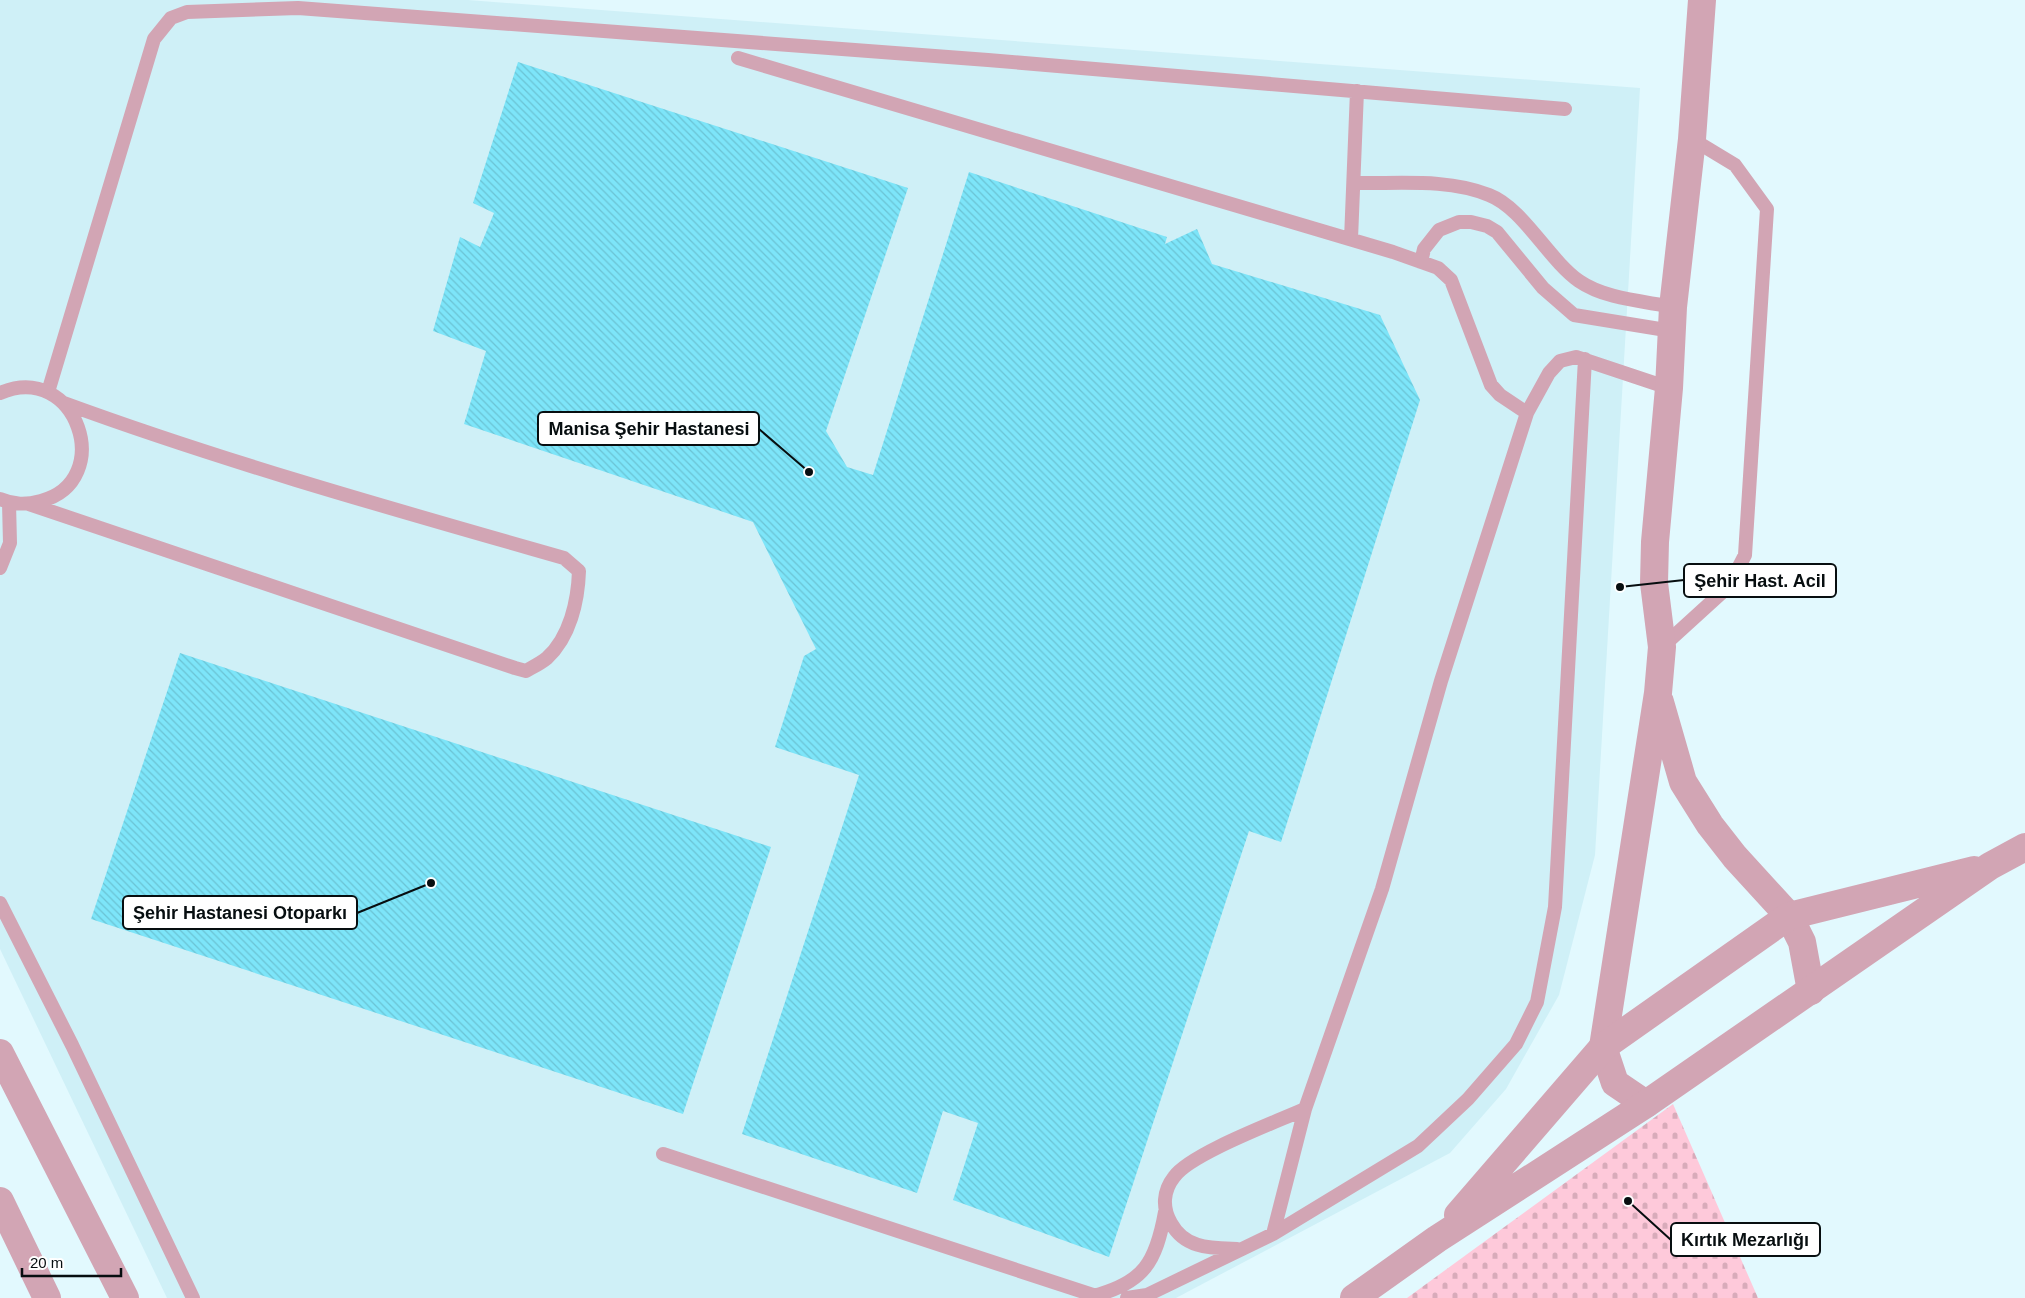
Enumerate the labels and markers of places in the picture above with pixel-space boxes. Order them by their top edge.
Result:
callout: Manisa Şehir Hastanesi [538,412,759,445]
callout: Şehir Hast. Acil [1684,564,1836,597]
callout: Şehir Hastanesi Otoparkı [123,896,357,929]
callout: Kırtık Mezarlığı [1671,1223,1820,1256]

